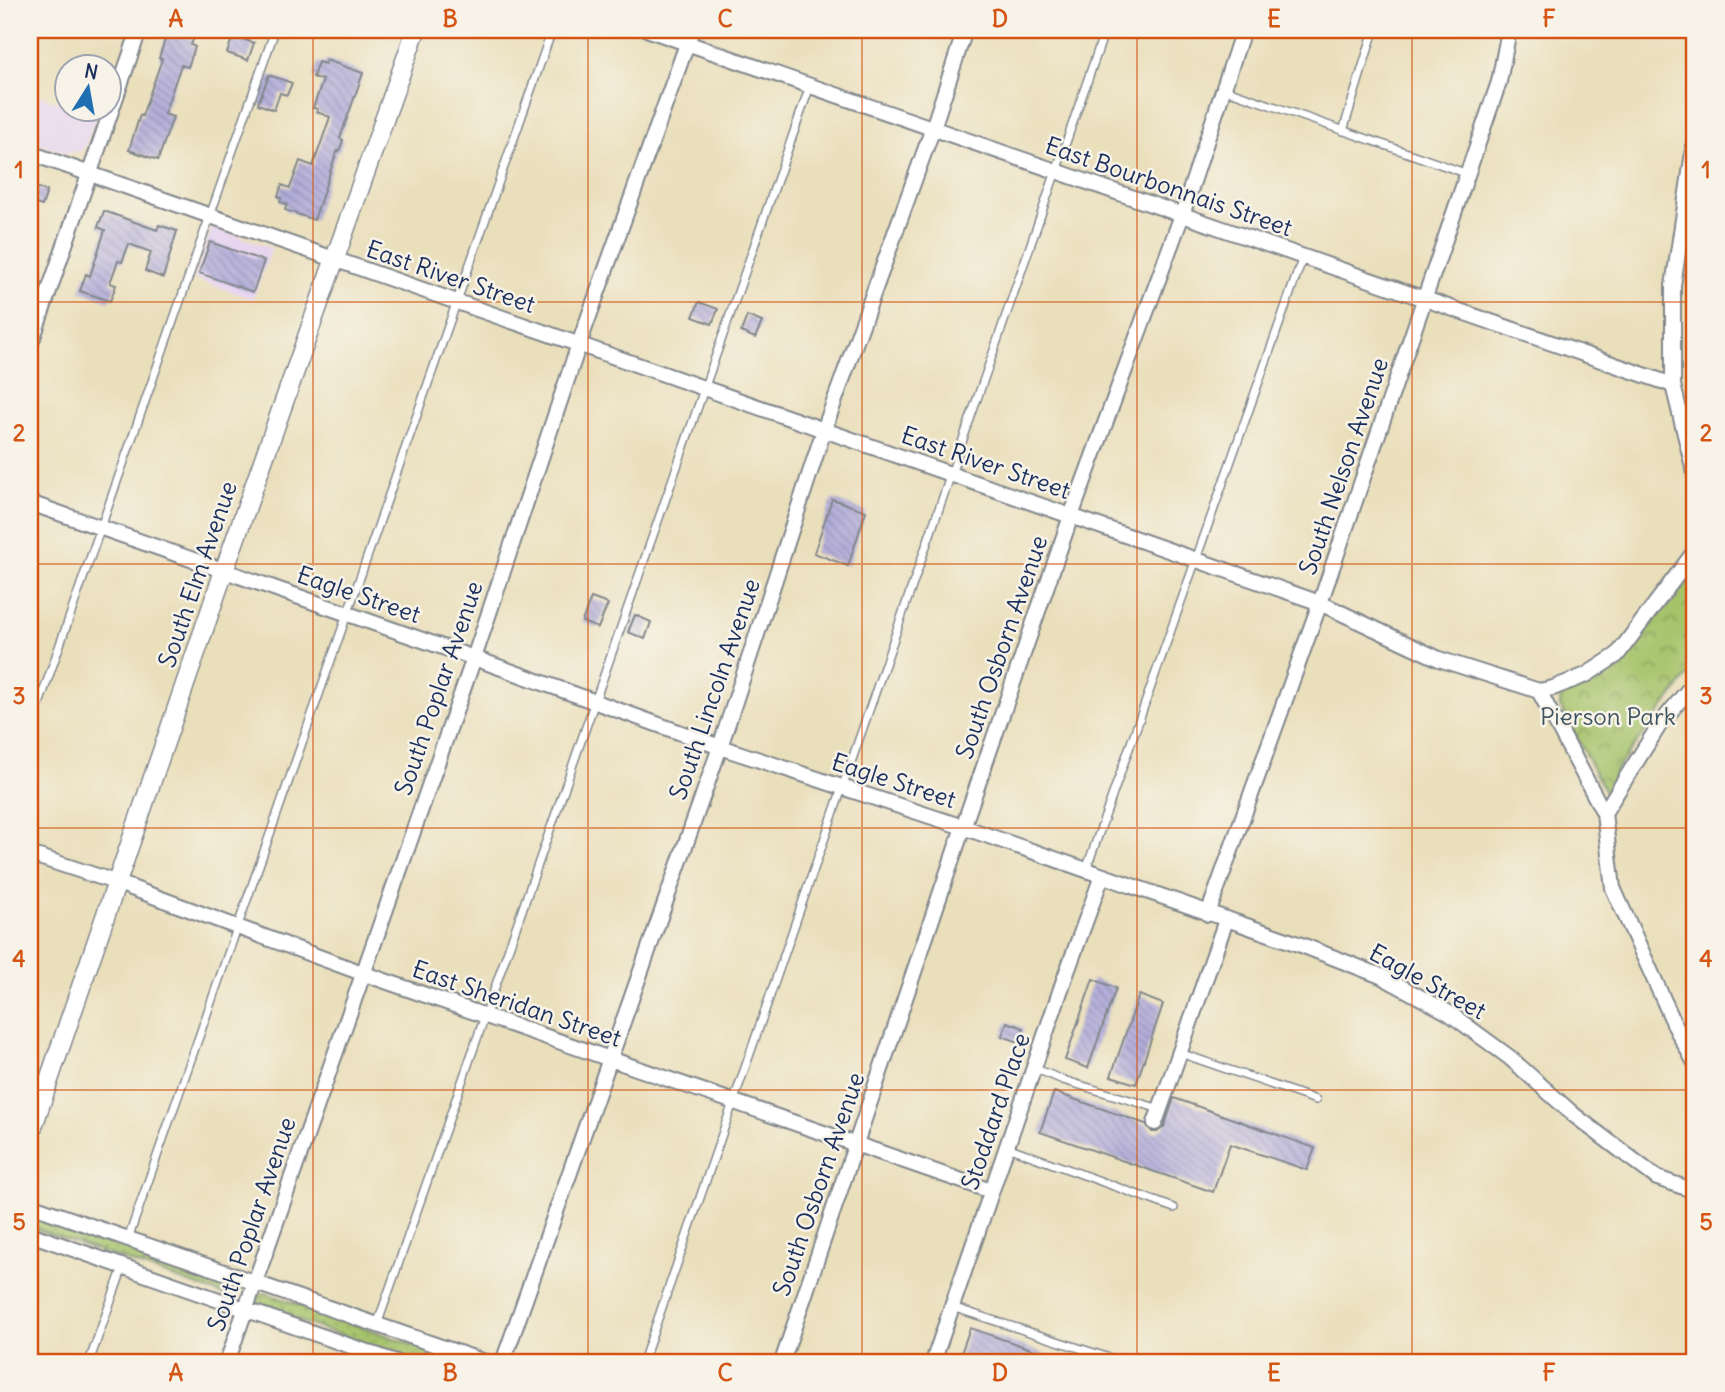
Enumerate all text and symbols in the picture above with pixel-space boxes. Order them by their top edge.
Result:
text: A [169,4,184,33]
text: B [442,4,458,33]
text: C [717,4,733,33]
text: D [992,4,1008,33]
text: E [1267,4,1281,33]
text: F [1542,4,1556,33]
north arrow [52,52,122,122]
text: N [83,58,100,84]
street label: East Bourbonnais Street [1041,130,1297,242]
text: 1 [14,155,24,184]
text: 1 [1701,155,1711,184]
street label: East River Street [362,233,540,319]
street label: South Nelson Avenue [1292,353,1394,579]
text: 2 [13,418,26,447]
text: 2 [1700,418,1713,447]
street label: East River Street [897,419,1075,505]
street label: South Elm Avenue [151,477,243,671]
street label: South Osborn Avenue [949,531,1053,763]
street label: Eagle Street [293,559,425,629]
street label: South Lincoln Avenue [662,575,766,803]
street label: South Poplar Avenue [387,577,489,799]
text: 3 [12,681,26,710]
text: 3 [1699,681,1713,710]
park label: Pierson Park [1540,701,1676,731]
street label: Eagle Street [828,746,960,814]
street label: Eagle Street [1364,937,1492,1025]
text: 4 [12,944,26,973]
text: 4 [1699,944,1713,973]
street label: East Sheridan Street [409,953,625,1053]
street label: Stoddard Place [954,1029,1036,1193]
street label: South Osborn Avenue [766,1068,870,1300]
street label: South Poplar Avenue [200,1113,302,1335]
text: 5 [12,1207,26,1236]
text: 5 [1699,1207,1713,1236]
text: A [169,1358,184,1387]
text: B [442,1358,458,1387]
text: C [717,1358,733,1387]
text: D [992,1358,1008,1387]
text: E [1267,1358,1281,1387]
text: F [1542,1358,1556,1387]

